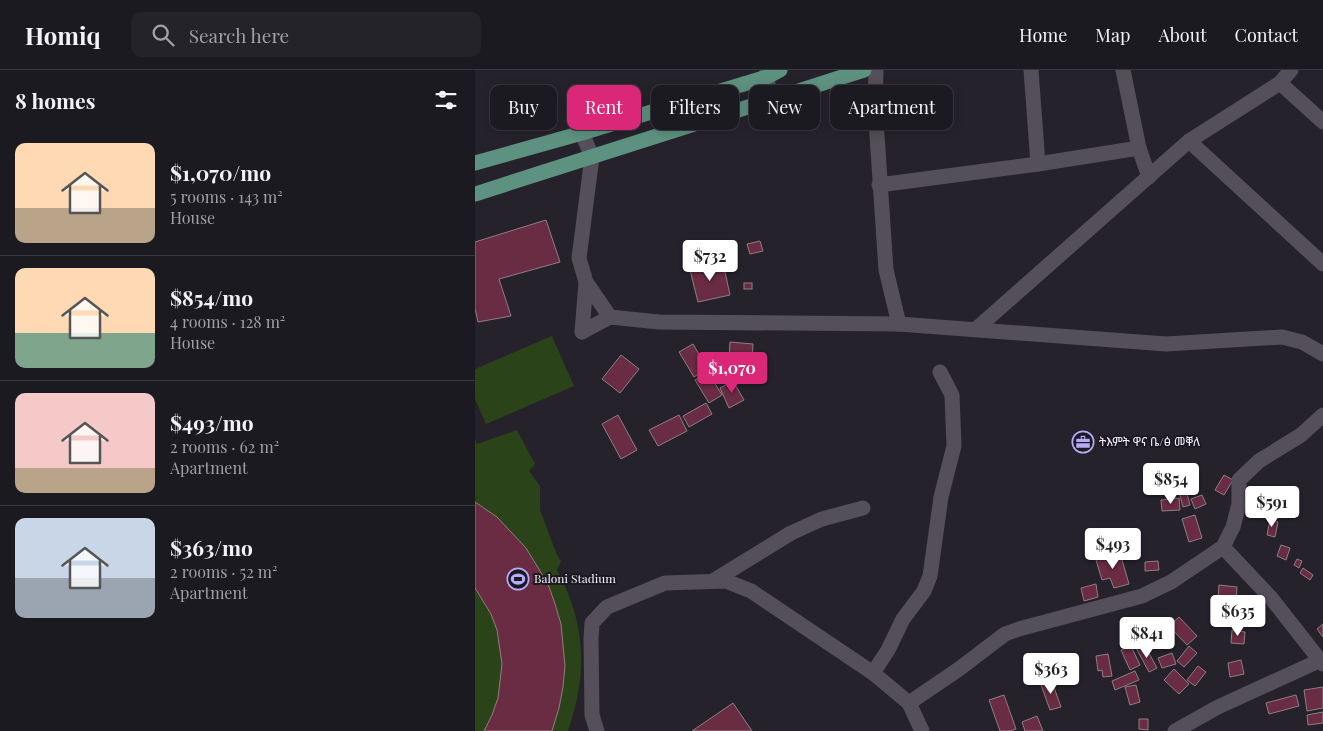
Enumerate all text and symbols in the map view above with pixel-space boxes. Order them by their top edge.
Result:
search box [131,12,481,57]
text: Homiq [25,19,101,51]
icon: search [149,21,177,49]
text: Search here [189,22,289,48]
text: Home [1019,23,1067,47]
text: Map [1095,23,1130,47]
text: About [1158,23,1207,47]
text: Contact [1235,23,1298,47]
chip: Buy [490,85,557,130]
chip: Rent [567,85,641,130]
chip: Filters [651,85,739,130]
chip: New [749,85,820,130]
chip: Apartment [830,85,953,130]
text: 8 homes [15,86,95,114]
icon: filters [432,86,460,114]
text: $1,070/mo [170,158,271,186]
icon: home [55,163,115,223]
text: 5 rooms · 143 m² [170,186,283,207]
text: House [170,207,215,228]
pin: $732 [680,240,740,282]
text: $732 [694,245,726,266]
text: $854/mo [170,283,253,311]
icon: home [55,288,115,348]
text: 4 rooms · 128 m² [170,311,285,332]
text: House [170,332,215,353]
pin: $1,070 [691,352,773,394]
text: $1,070 [708,357,756,378]
text: $493/mo [170,408,254,436]
icon: home [55,413,115,473]
office icon: ትእምት ዋና ቤ/ፅ መቐለ [1071,430,1095,454]
place label: ትእምት ዋና ቤ/ፅ መቐለ [1099,433,1200,449]
text: 2 rooms · 62 m² [170,436,279,457]
text: Apartment [170,457,248,478]
pin: $854 [1141,462,1201,505]
text: $854 [1154,468,1188,489]
pin: $591 [1242,486,1302,528]
text: $591 [1256,491,1288,512]
pin: $493 [1083,528,1143,570]
text: $363/mo [170,533,253,561]
text: $493 [1096,533,1130,554]
icon: home [55,538,115,598]
text: 2 rooms · 52 m² [170,561,277,582]
sports icon: Baloni Stadium [506,567,530,591]
place label: Baloni Stadium [534,570,616,586]
text: Apartment [170,582,248,603]
pin: $635 [1208,594,1268,637]
text: $635 [1221,600,1255,621]
pin: $841 [1117,616,1177,659]
text: $841 [1131,622,1163,643]
pin: $363 [1021,652,1081,695]
text: $363 [1034,658,1068,679]

